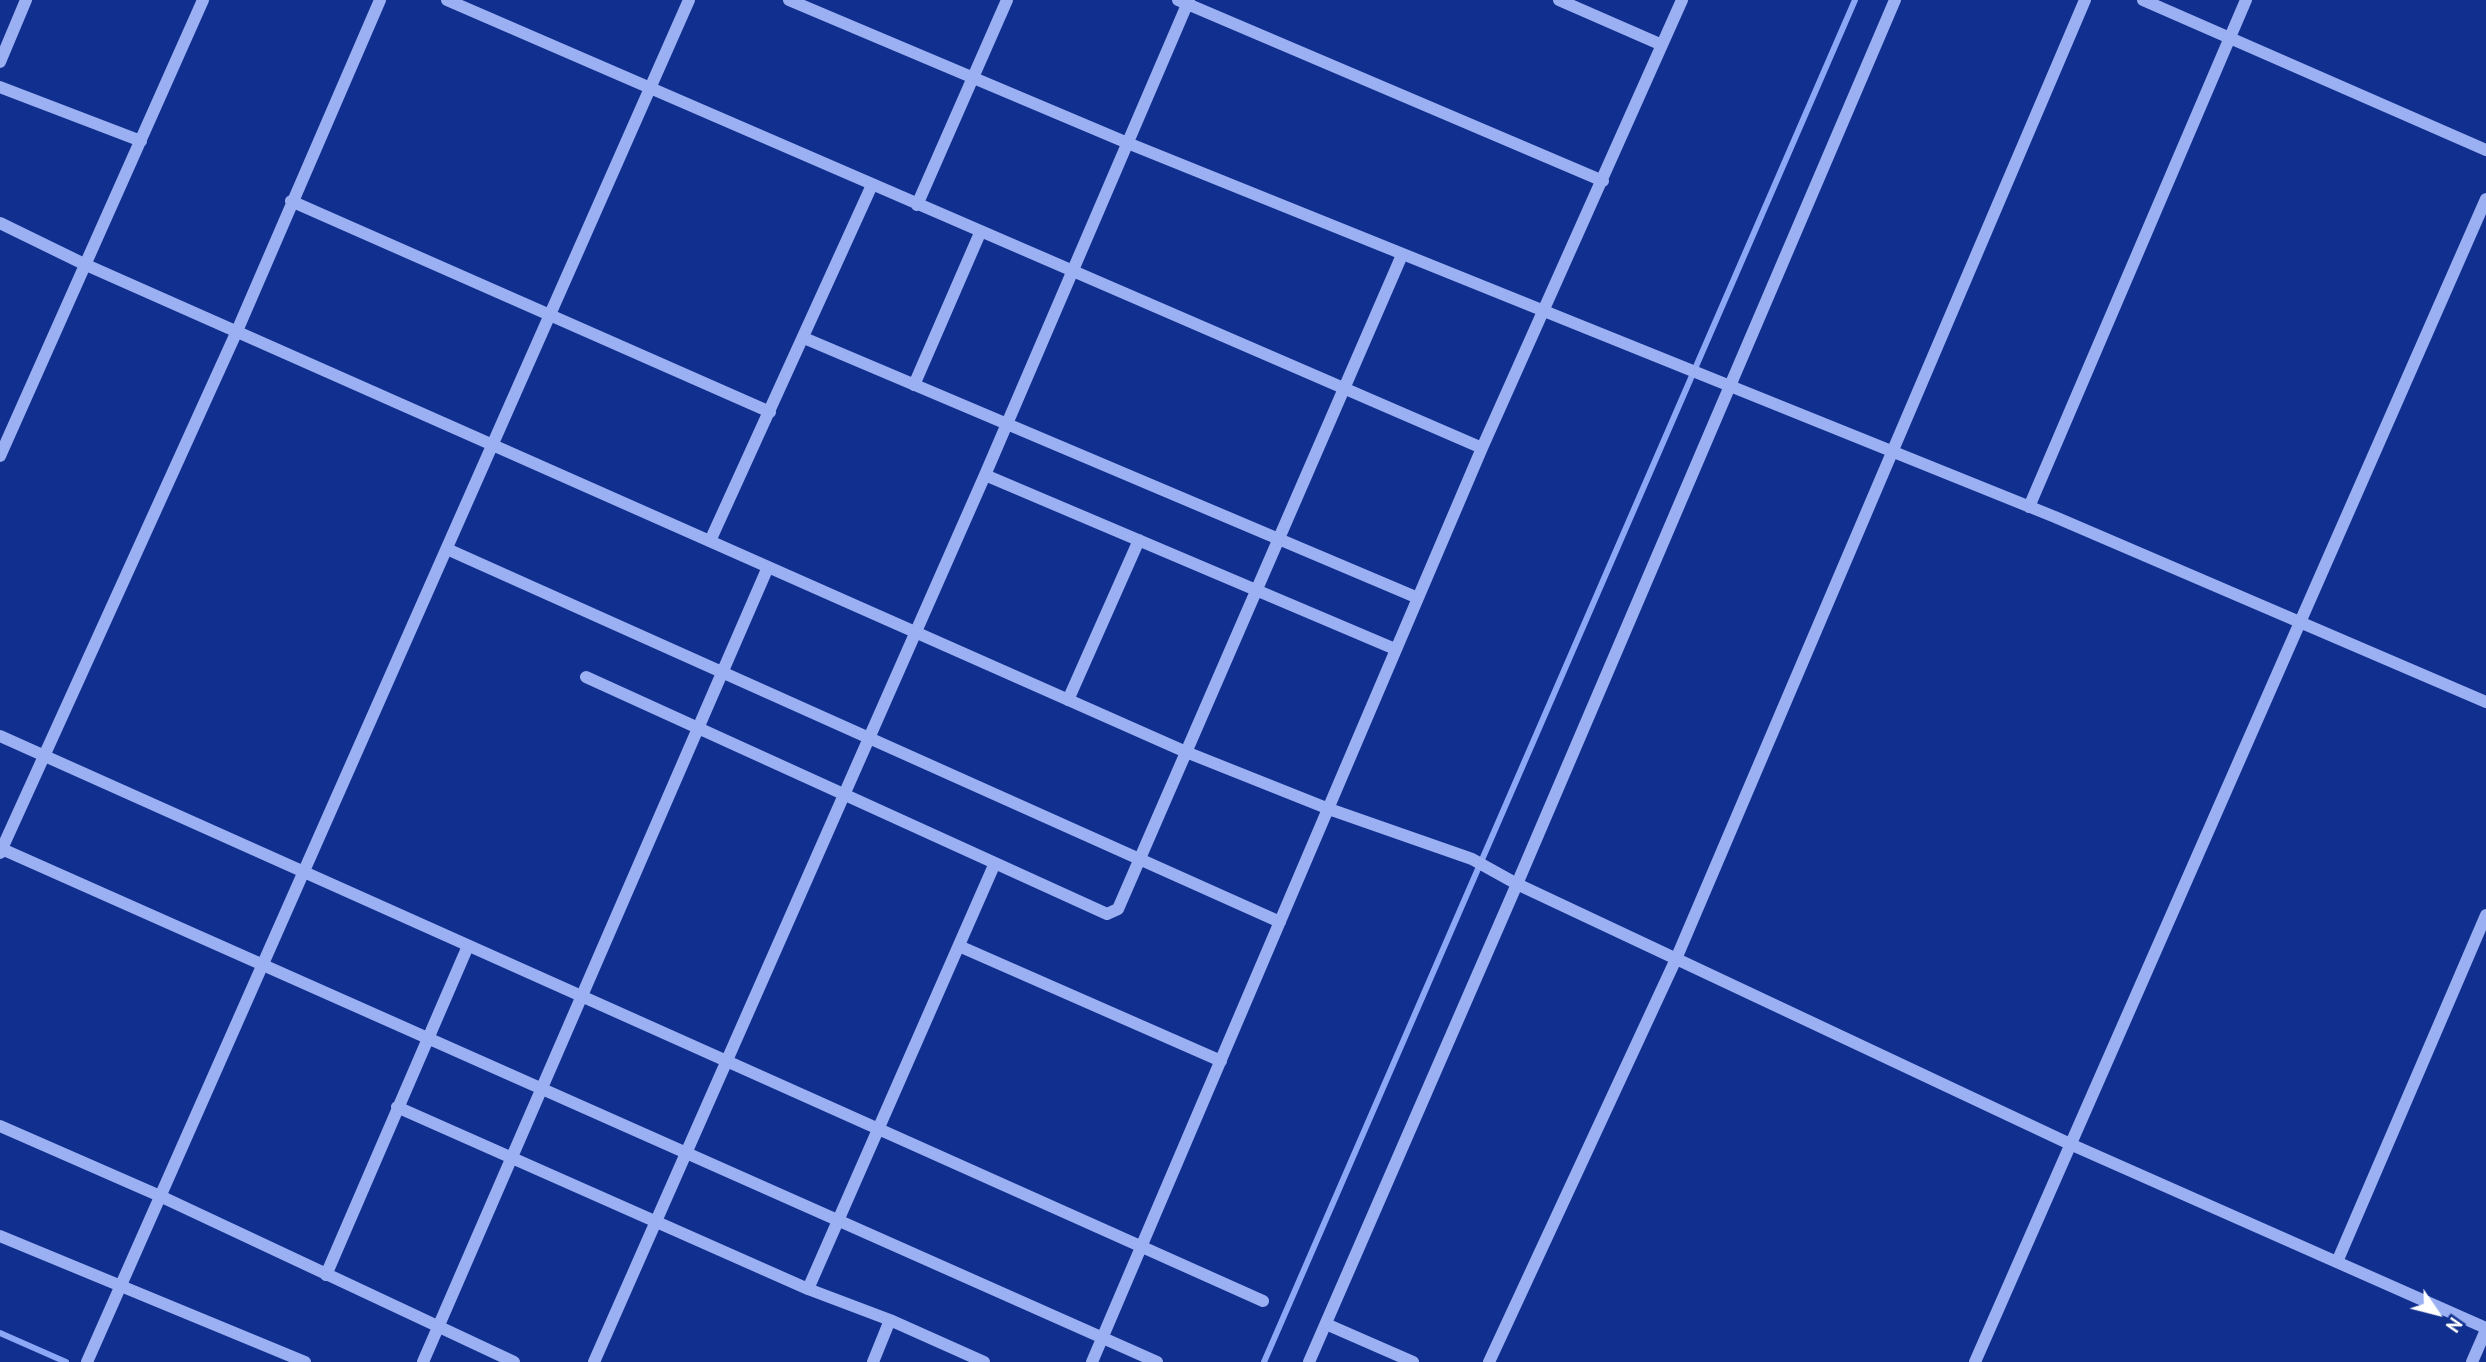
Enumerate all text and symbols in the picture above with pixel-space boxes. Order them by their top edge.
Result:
north arrow [2402,1278,2472,1348]
text: N [2441,1313,2468,1337]

